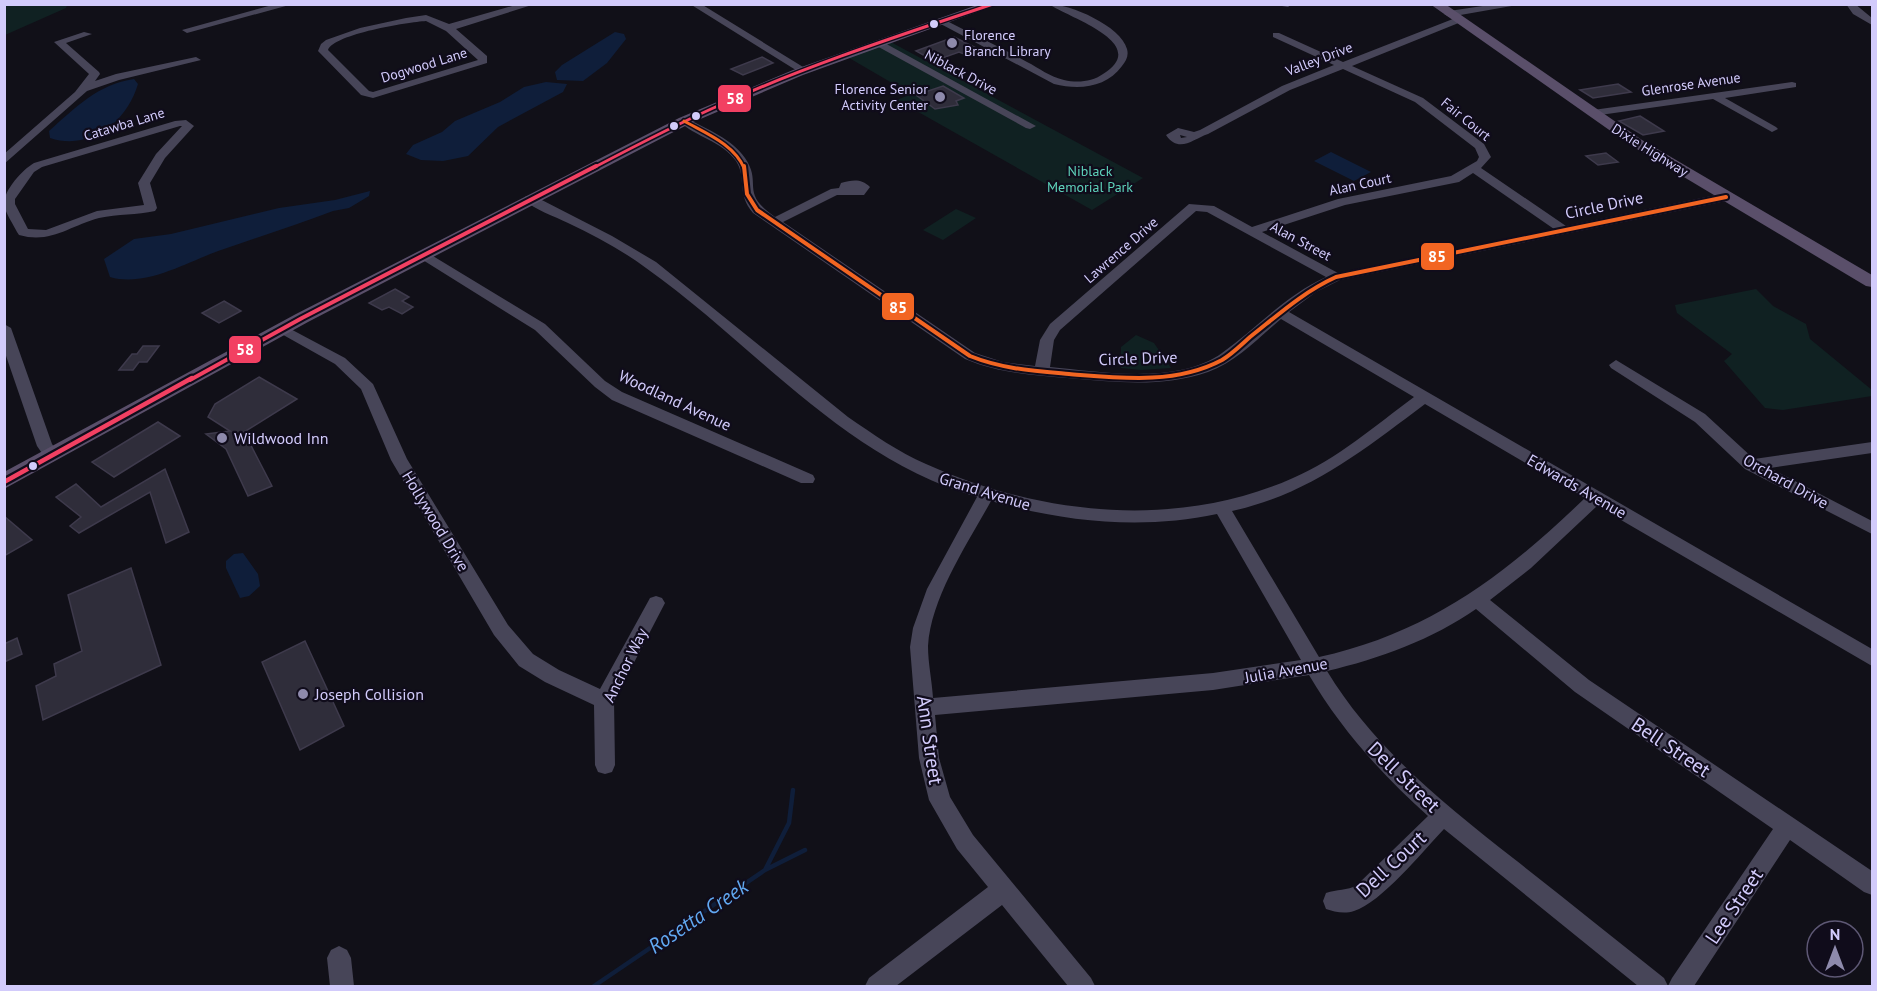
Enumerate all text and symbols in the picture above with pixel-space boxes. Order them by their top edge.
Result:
unlabelled marker [928,18,940,30]
place label: Florence Branch Library [964,26,1051,60]
marker: Florence Branch Library [945,36,959,50]
street label: Valley Drive [1282,38,1355,80]
street label: Dogwood Lane [379,43,469,87]
street label: Niblack Drive [922,45,1000,99]
street label: Glenrose Avenue [1640,68,1742,100]
place label: Florence Senior Activity Center [835,80,928,114]
line badge: 58 [717,84,752,113]
text: 58 [726,88,744,108]
marker: Florence Senior Activity Center [933,90,947,104]
street label: Fair Court [1437,93,1495,145]
street label: Catawba Lane [81,103,167,145]
unlabelled marker [690,110,702,122]
street label: Dixie Highway [1608,119,1692,181]
unlabelled marker [668,120,680,132]
park label: Niblack Memorial Park [1047,162,1133,196]
street label: Alan Court [1327,169,1393,199]
street label: Circle Drive [1563,187,1645,223]
street label: Lawrence Drive [1080,213,1162,287]
street label: Alan Street [1267,217,1335,265]
line badge: 85 [1420,242,1455,271]
text: 85 [1428,246,1446,266]
line badge: 85 [881,292,915,321]
text: 85 [889,297,907,317]
line badge: 58 [228,335,262,364]
text: 58 [236,339,254,359]
street label: Circle Drive [1098,347,1178,369]
street label: Woodland Avenue [615,365,735,435]
place label: Wildwood Inn [234,428,329,448]
marker: Wildwood Inn [215,431,229,445]
street label: Edwards Avenue [1524,449,1630,523]
street label: Orchard Drive [1740,449,1832,513]
unlabelled marker [27,460,39,472]
street label: Hollywood Drive [398,467,474,575]
street label: Grand Avenue [937,468,1033,514]
street label: Anchor Way [598,624,652,705]
street label: Julia Avenue [1242,653,1329,687]
place label: Joseph Collision [314,684,424,704]
marker: Joseph Collision [296,687,310,701]
street label: Ann Street [911,694,949,787]
street label: Bell Street [1626,711,1716,783]
street label: Dell Street [1362,736,1446,818]
street label: Dell Court [1350,825,1432,903]
street label: Lee Street [1699,863,1769,949]
water label: Rosetta Creek [643,872,755,959]
north arrow [1805,919,1865,979]
text: N [1830,924,1840,944]

